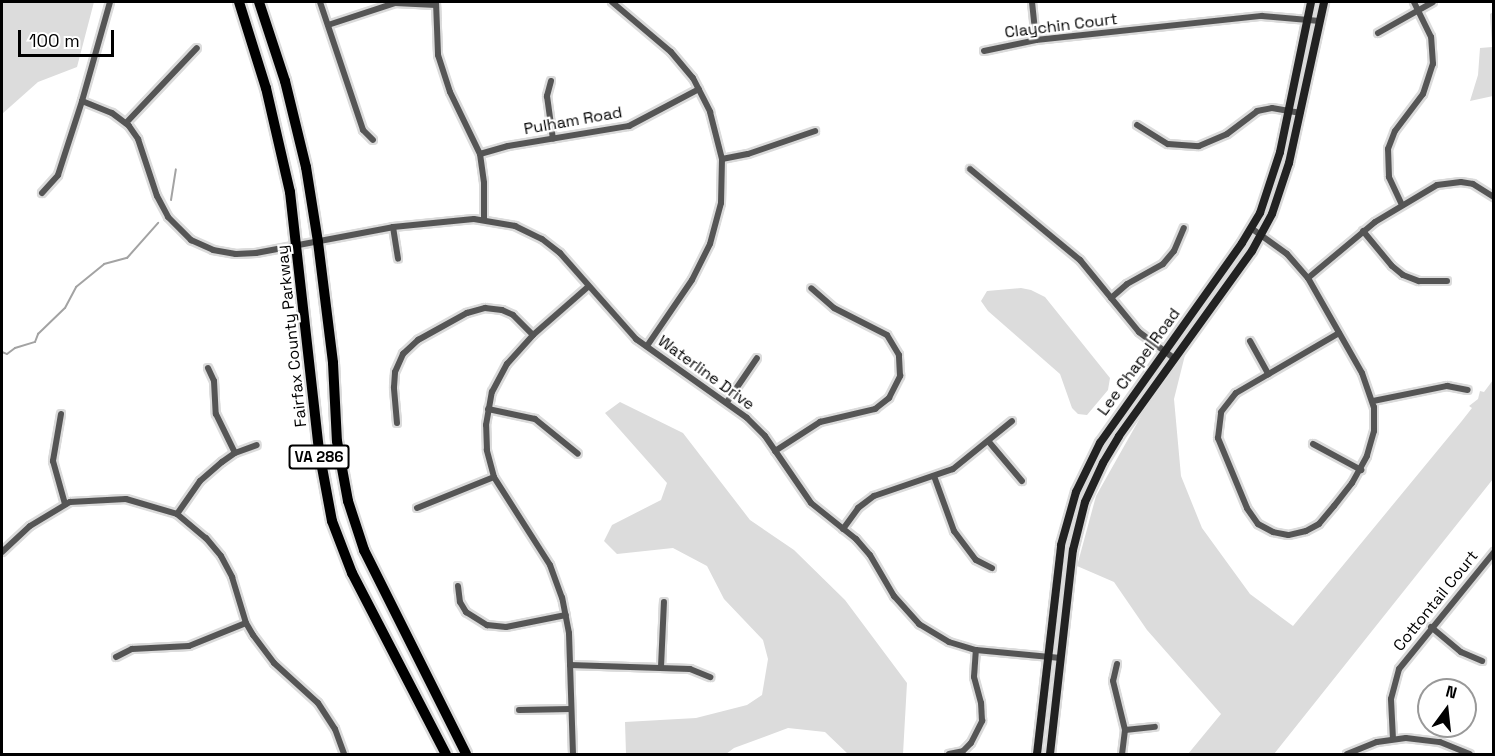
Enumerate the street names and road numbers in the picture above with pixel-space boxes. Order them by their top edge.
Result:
street label: Claychin Court [1003,10,1119,42]
street label: Pulham Road [522,103,624,139]
street label: Fairfax County Parkway [273,244,311,428]
street label: Lee Chapel Road [1094,305,1184,419]
street label: Waterline Drive [654,332,758,414]
road number: VA 286 [288,445,350,469]
street label: Cottontail Court [1390,547,1482,655]

